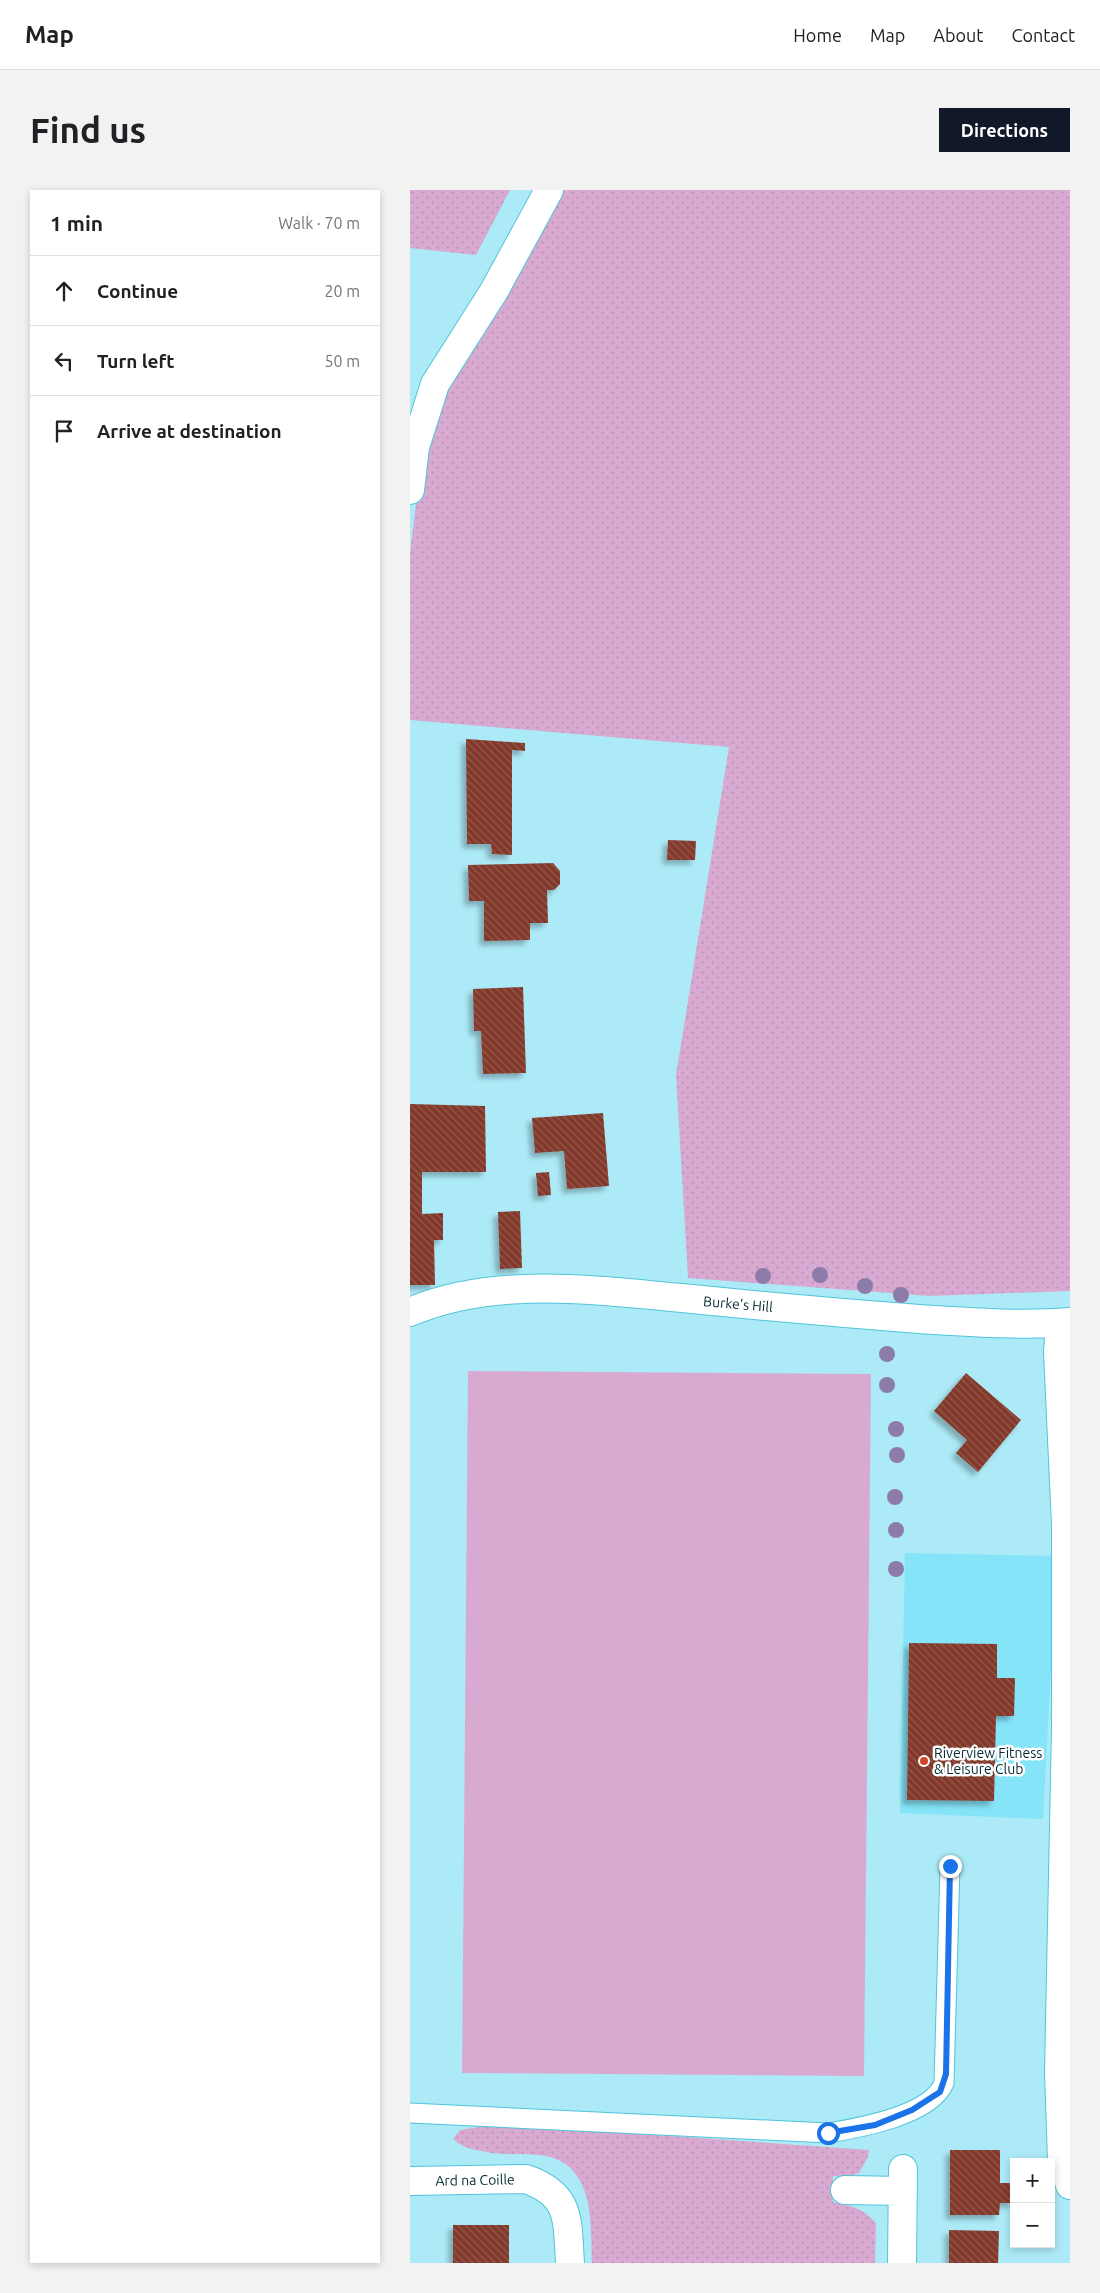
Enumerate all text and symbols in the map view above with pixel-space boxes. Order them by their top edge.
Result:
text: Map [25,21,74,48]
text: Home [793,25,842,45]
text: Map [870,25,905,45]
text: About [933,25,983,45]
text: Contact [1011,25,1075,45]
button: Directions [939,108,1070,152]
text: Find us [30,110,146,150]
text: 1 min [50,211,103,235]
text: Walk · 70 m [278,214,360,232]
icon: ahead [50,277,78,305]
text: Continue [97,280,178,302]
text: 20 m [324,282,360,300]
icon: left [50,347,78,375]
text: Turn left [97,350,175,372]
text: 50 m [324,352,360,370]
icon: arrive [50,417,78,445]
text: Arrive at destination [97,420,282,442]
street label: Burke's Hill [703,1293,774,1315]
place label: Riverview Fitness & Leisure Club [934,1745,1042,1777]
marker: Riverview Fitness & Leisure Club [918,1755,930,1767]
route end [939,1855,962,1878]
route start [817,2122,840,2145]
map controls [1010,2158,1055,2248]
button: + [1010,2158,1055,2203]
street label: Ard na Coille [435,2171,515,2189]
button: − [1010,2203,1055,2248]

